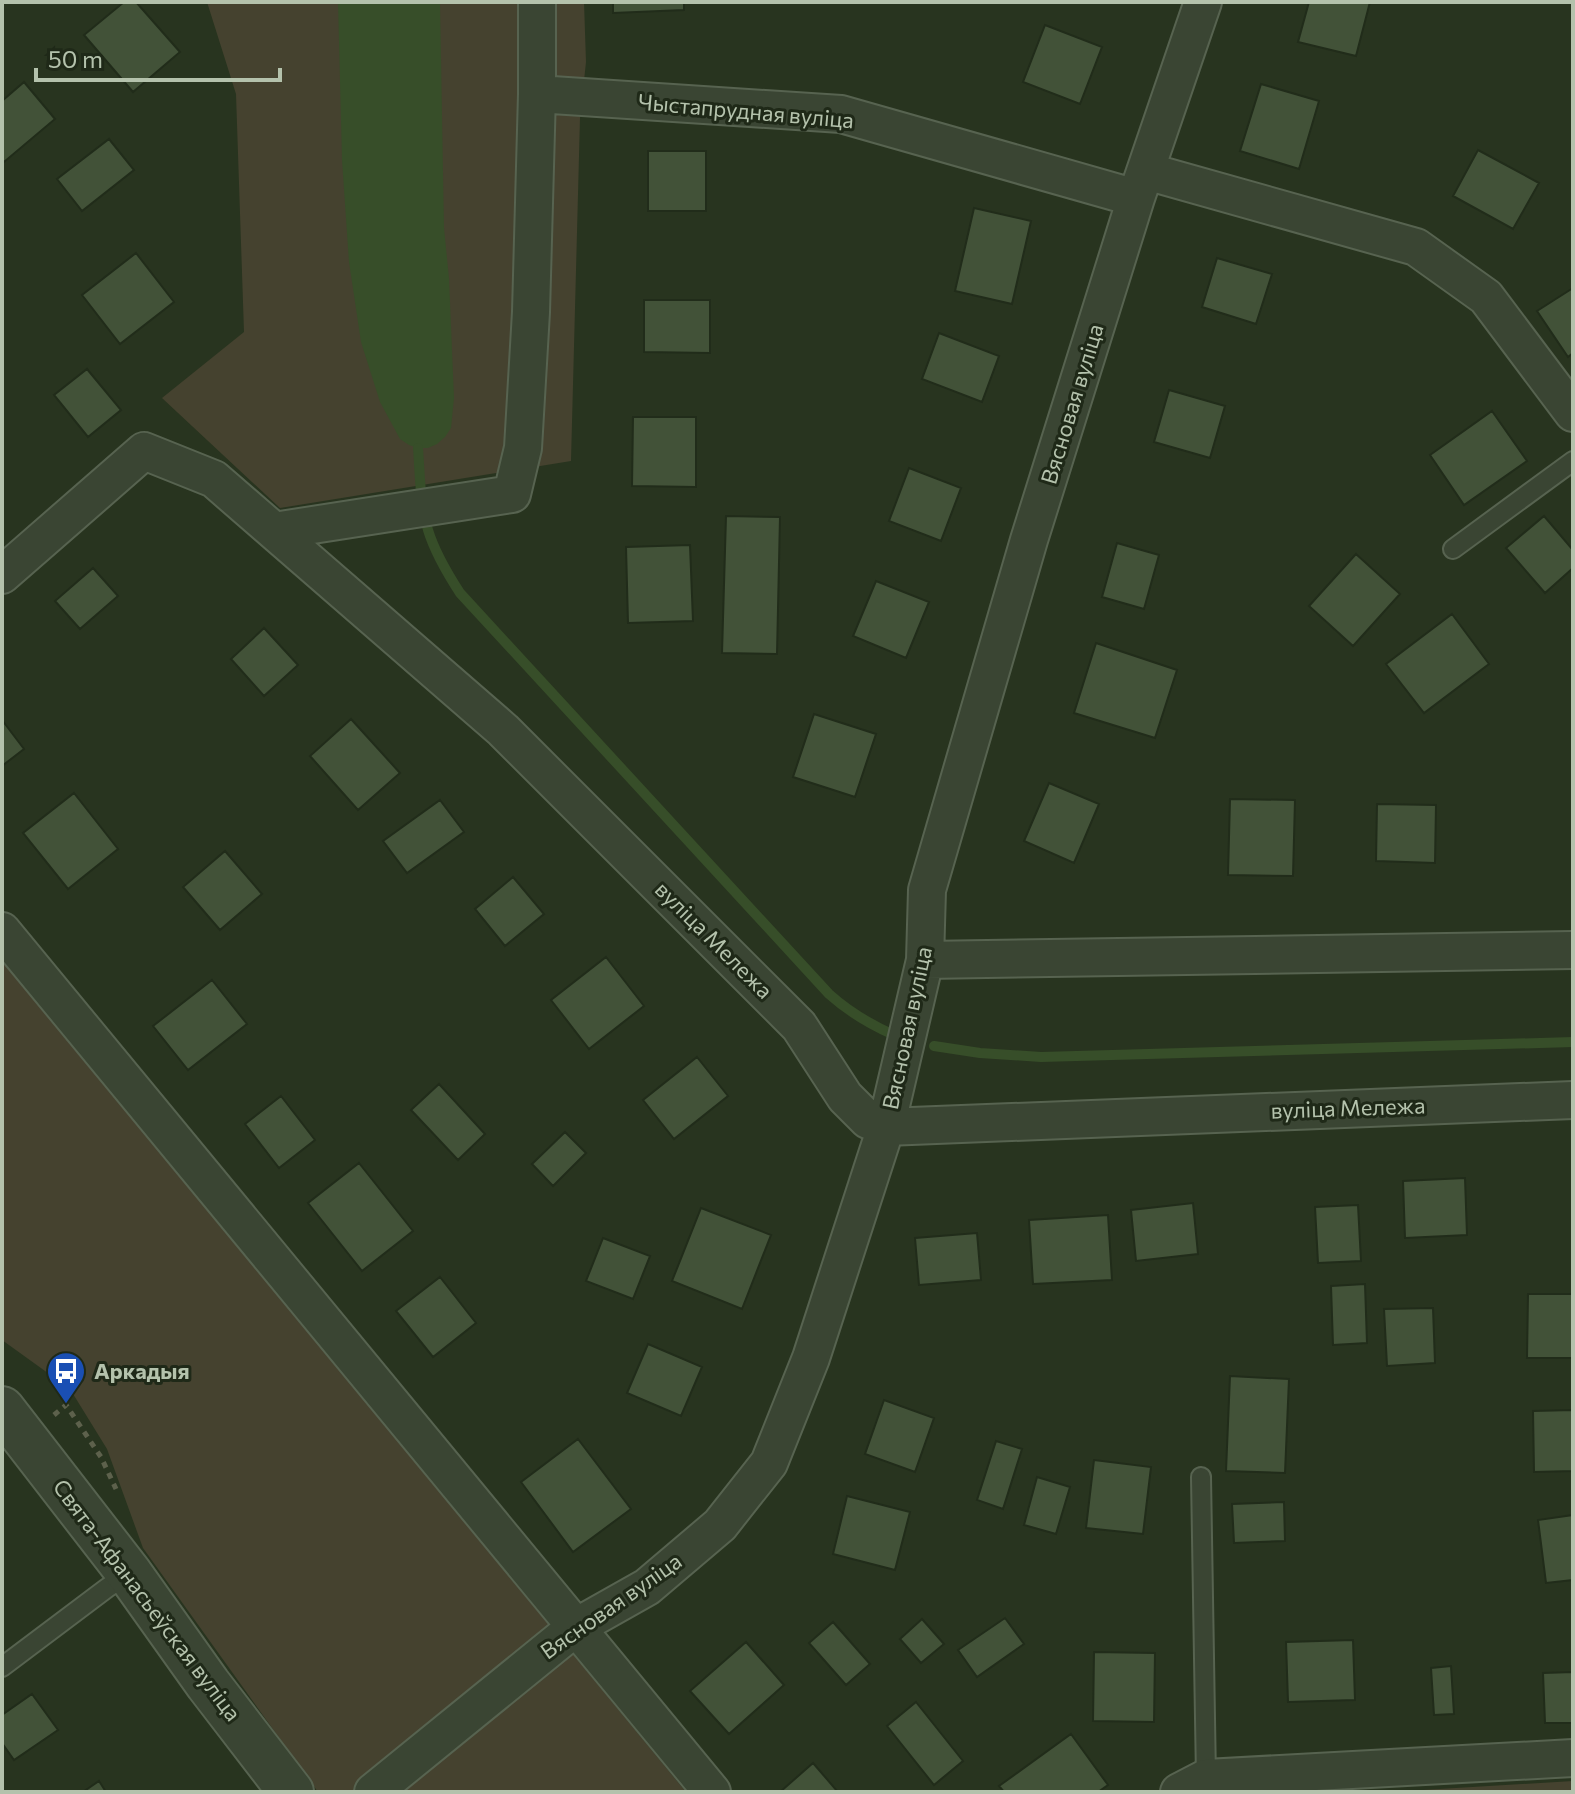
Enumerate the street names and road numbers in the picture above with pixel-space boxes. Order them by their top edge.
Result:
street label: Чыстапрудная вуліца [637,88,855,133]
street label: Вясновая вуліца [1034,321,1109,487]
street label: вуліца Мележа [650,875,779,1004]
street label: Вясновая вуліца [876,944,937,1112]
street label: вуліца Мележа [1270,1091,1426,1124]
street label: Свята-Афанасьеўская вуліца [48,1474,247,1726]
street label: Вясновая вуліца [535,1547,686,1664]

